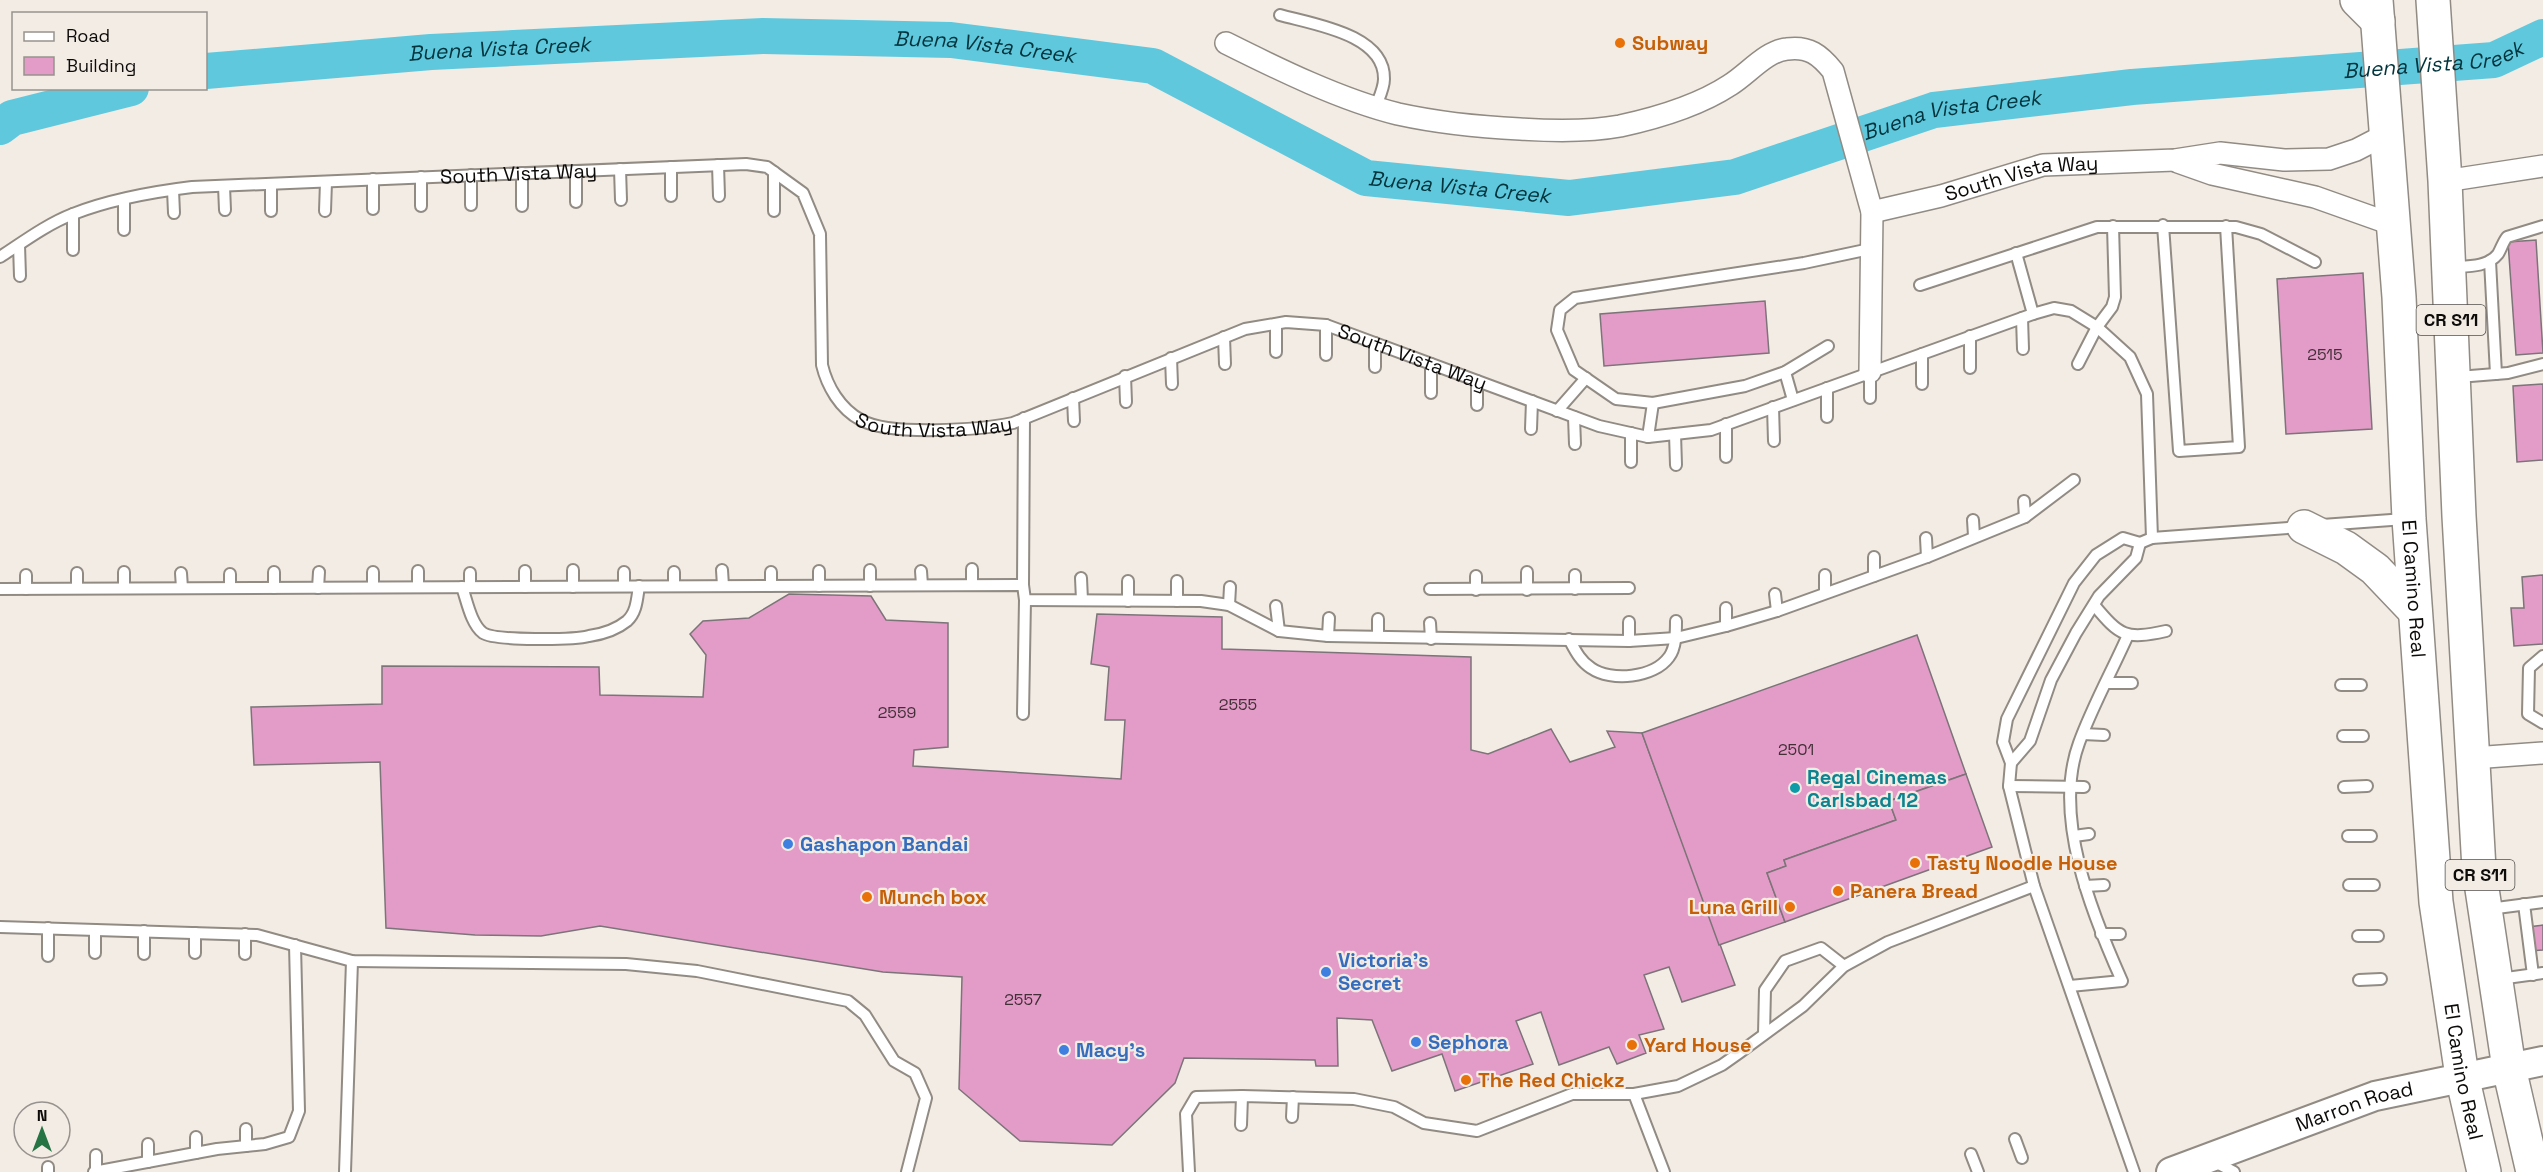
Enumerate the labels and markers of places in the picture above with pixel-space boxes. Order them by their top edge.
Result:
place label: Subway [1632,30,1708,56]
marker: Subway [1613,36,1627,50]
place label: Regal Cinemas Carlsbad 12 [1807,764,1947,813]
marker: Regal Cinemas Carlsbad 12 [1788,781,1802,795]
place label: Gashapon Bandai [800,831,968,857]
marker: Gashapon Bandai [781,837,795,851]
place label: Tasty Noodle House [1927,850,2118,876]
marker: Tasty Noodle House [1908,856,1922,870]
place label: Panera Bread [1850,878,1978,904]
place label: Munch box [879,884,987,910]
marker: Panera Bread [1831,884,1845,898]
marker: Munch box [860,890,874,904]
place label: Luna Grill [1689,894,1778,920]
marker: Luna Grill [1783,900,1797,914]
place label: Victoria's Secret [1338,947,1429,996]
marker: Victoria's Secret [1319,965,1333,979]
place label: Sephora [1428,1029,1509,1055]
place label: Yard House [1644,1032,1751,1058]
marker: Sephora [1409,1035,1423,1049]
place label: Macy's [1076,1037,1145,1063]
marker: Yard House [1625,1038,1639,1052]
marker: Macy's [1057,1043,1071,1057]
place label: The Red Chickz [1478,1067,1625,1093]
marker: The Red Chickz [1459,1073,1473,1087]

